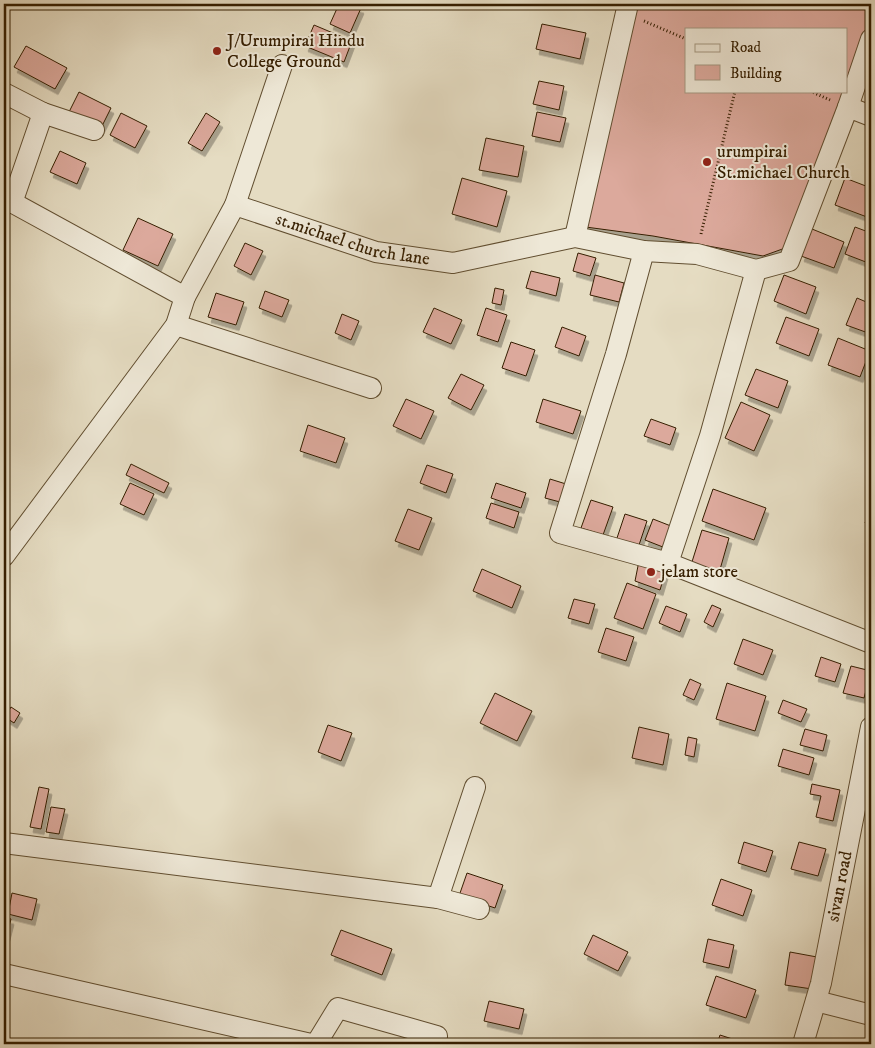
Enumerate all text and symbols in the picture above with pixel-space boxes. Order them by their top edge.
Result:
legend [685,28,848,92]
place label: J/Urumpirai Hindu College Ground [225,30,365,73]
text: Road [730,38,762,57]
marker: J/Urumpirai Hindu College Ground [211,45,223,57]
text: Building [730,64,782,83]
place label: urumpirai St.michael Church [717,141,851,184]
marker: urumpirai St.michael Church [701,156,713,168]
street label: st.michael church lane [273,208,431,271]
place label: jelam store [658,561,738,583]
marker: jelam store [645,566,657,578]
street label: sivan road [822,849,858,924]

